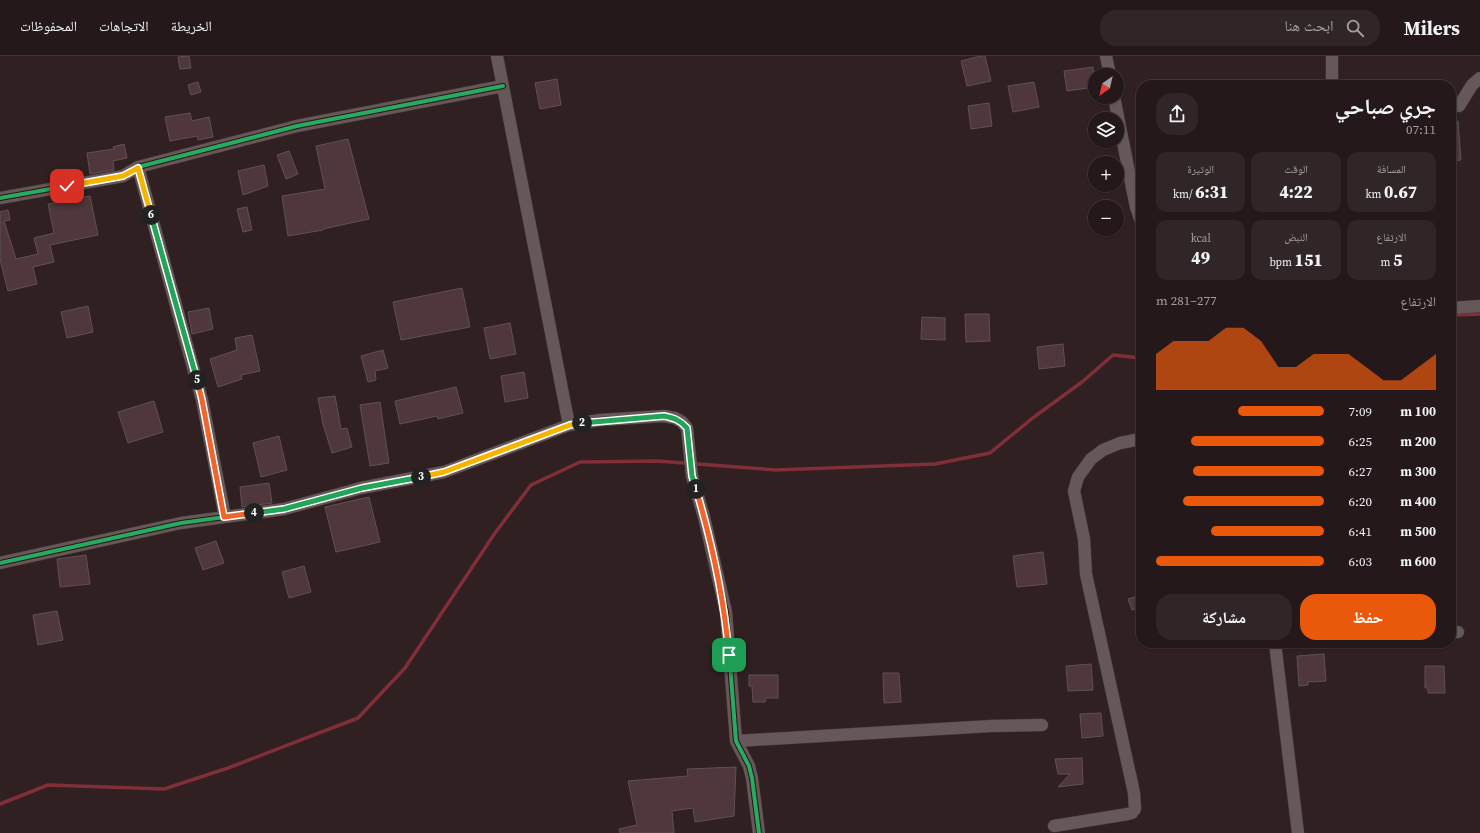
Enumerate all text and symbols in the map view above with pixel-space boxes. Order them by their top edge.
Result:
search box [1100,10,1380,46]
text: ابحث هنا [1284,15,1334,36]
text: Milers [1404,15,1460,41]
text: المحفوظات [20,16,77,36]
text: الاتجاهات [99,16,149,36]
text: الخريطة [171,16,212,36]
icon: search [1344,17,1366,39]
north arrow [1088,68,1124,104]
map controls [1088,68,1124,236]
text: جري صباحي [1335,91,1436,121]
button: share [1156,93,1198,135]
button: layers [1088,112,1124,148]
text: 07:11 [1406,121,1436,138]
button: + [1088,156,1124,192]
text: الوتيرة [1187,162,1214,177]
text: الوقت [1284,162,1308,177]
text: المسافة [1377,162,1406,177]
pin [50,169,84,203]
icon: check [56,175,78,197]
text: 6:31 [1195,180,1228,204]
text: 4:22 [1279,180,1313,204]
text: 0.67 [1384,180,1417,204]
text: /km [1173,187,1195,202]
text: km [1365,187,1384,202]
button: − [1088,200,1124,236]
pin: 6 [141,205,161,225]
text: 6 [148,207,154,222]
text: النبض [1284,230,1308,245]
text: الارتفاع [1376,230,1406,245]
text: kcal [1191,231,1211,246]
text: 49 [1191,246,1210,270]
text: 151 [1295,248,1323,272]
text: 5 [1393,248,1402,272]
text: bpm [1269,255,1295,270]
text: m [1380,255,1393,270]
text: 277–281 m [1156,292,1216,309]
text: الارتفاع [1401,293,1436,310]
pin: 5 [187,370,207,390]
text: 5 [194,372,200,387]
text: 7:09 [1349,403,1372,420]
text: 100 m [1400,403,1436,420]
pin: 2 [572,413,592,433]
text: 2 [579,415,585,430]
text: 6:25 [1349,433,1372,450]
text: 200 m [1400,433,1436,450]
text: 6:27 [1349,463,1372,480]
text: 300 m [1400,463,1436,480]
pin: 3 [411,467,431,487]
text: 3 [418,469,424,484]
pin: 1 [686,479,706,499]
text: 1 [693,481,699,496]
text: 6:20 [1349,493,1372,510]
text: 400 m [1400,493,1436,510]
pin: 4 [244,503,264,523]
text: 4 [251,505,257,520]
text: 6:41 [1349,523,1372,540]
text: 500 m [1400,523,1436,540]
text: 6:03 [1349,553,1372,570]
text: 600 m [1400,553,1436,570]
button: مشاركة [1156,594,1292,640]
button: حفظ [1300,594,1436,640]
pin [712,638,746,672]
icon: arrive [718,644,740,666]

